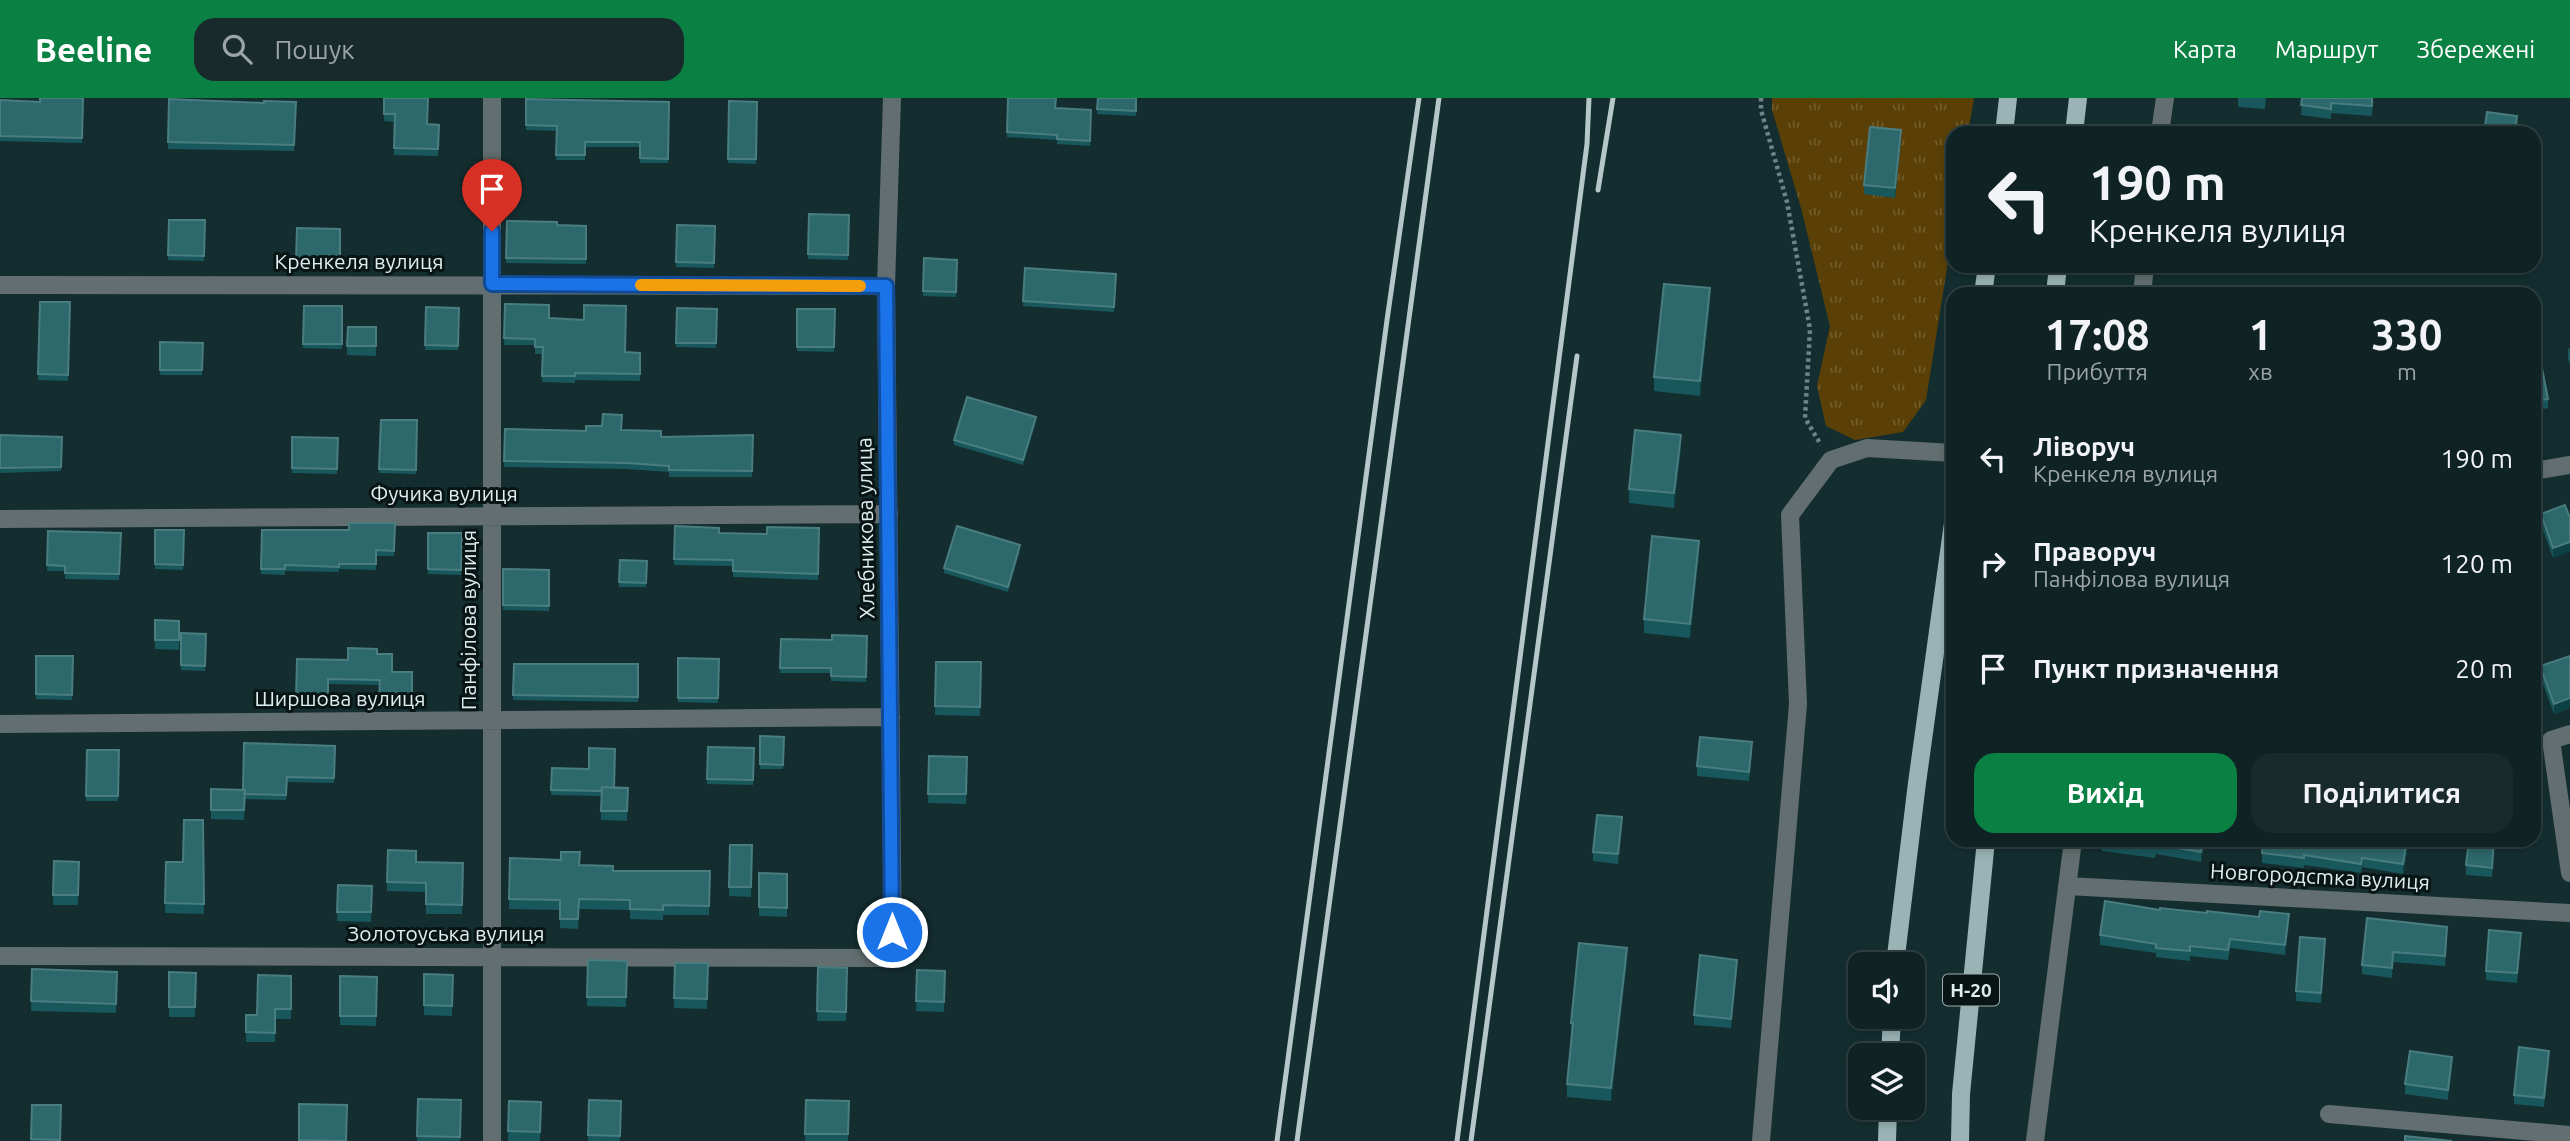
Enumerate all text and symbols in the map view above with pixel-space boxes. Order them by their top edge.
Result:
search box [194,18,684,81]
icon: search [218,30,256,68]
text: Beeline [35,31,152,68]
text: Пошук [274,35,355,64]
text: Карта [2173,36,2237,63]
text: Маршрут [2275,36,2378,63]
text: Збережені [2416,36,2535,63]
icon: left [1974,154,2065,245]
text: 190 m [2089,154,2226,209]
pin [462,159,522,231]
icon: arrive [473,170,511,208]
text: Кренкеля вулиця [2089,212,2347,248]
street label: Кренкеля вулиця [275,249,444,273]
text: 17:08 [2045,311,2150,358]
text: 1 [2249,311,2272,358]
text: 330 [2371,311,2442,358]
text: Прибуття [2047,359,2148,384]
text: хв [2248,359,2273,384]
text: m [2397,359,2417,384]
text: Ліворуч [2033,432,2135,461]
street label: Хлебникова улица [851,437,879,619]
icon: left [1974,440,2012,478]
text: 190 m [2441,444,2513,473]
text: Кренкеля вулиця [2033,461,2218,486]
street label: Фучика вулиця [370,481,518,505]
street label: Панфілова вулиця [456,530,480,710]
text: Праворуч [2033,537,2156,566]
icon: right [1974,545,2012,583]
text: 120 m [2441,549,2513,578]
text: Панфілова вулиця [2033,566,2230,591]
icon: arrive [1974,650,2012,688]
text: Пункт призначення [2033,654,2279,683]
text: 20 m [2455,654,2513,683]
street label: Ширшова вулиця [254,686,426,710]
button: Вихід [1974,753,2237,833]
button: Поділитися [2251,753,2513,833]
street label: Новгородсmка вулиця [2210,858,2431,894]
position arrow [855,895,929,969]
street label: Золотоуська вулиця [348,921,544,945]
map controls [1848,952,1925,1120]
button: sound [1848,952,1925,1029]
road number: Н-20 [1943,974,1999,1006]
button: layers [1848,1043,1925,1120]

